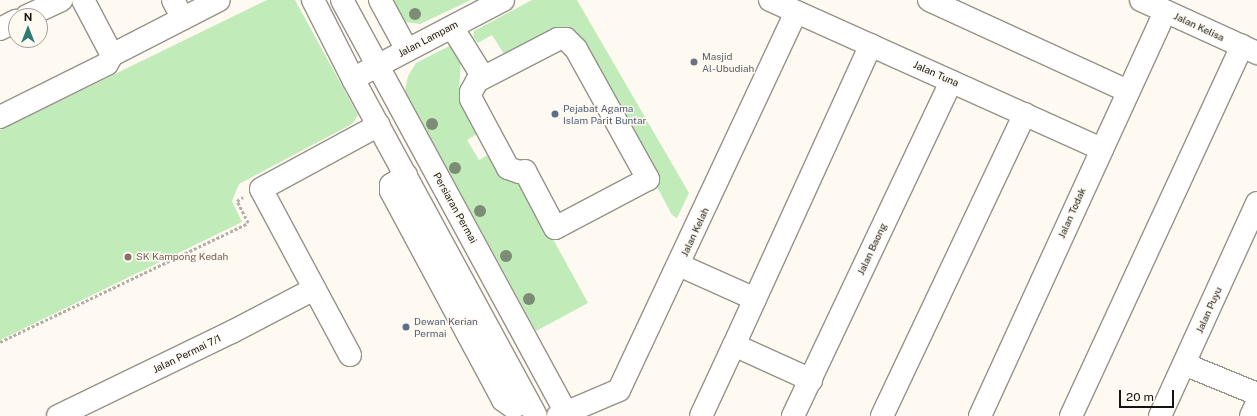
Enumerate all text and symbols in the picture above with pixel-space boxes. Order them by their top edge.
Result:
north arrow [8,8,48,48]
street label: Jalan Kelisa [1172,10,1226,44]
text: N [24,11,32,23]
street label: Jalan Lampam [396,18,460,60]
place label: Masjid Al-Ubudiah [702,50,754,74]
marker: Masjid Al-Ubudiah [689,57,699,67]
street label: Jalan Tuna [911,59,961,89]
place label: Pejabat Agama Islam Parit Buntar [563,102,646,126]
marker: Pejabat Agama Islam Parit Buntar [550,109,560,119]
street label: Persiaran Permai [431,171,479,245]
street label: Jalan Todak [1056,186,1088,240]
street label: Jalan Kelah [678,206,712,258]
street label: Jalan Baong [855,221,889,277]
place label: SK Kampong Kedah [136,251,228,263]
marker: SK Kampong Kedah [123,252,133,262]
street label: Jalan Puyu [1193,285,1225,335]
place label: Dewan Kerian Permai [414,315,478,338]
marker: Dewan Kerian Permai [401,322,411,332]
street label: Jalan Permai 7/1 [151,332,223,376]
scale bar [1121,382,1176,408]
text: 20 m [1126,390,1154,404]

